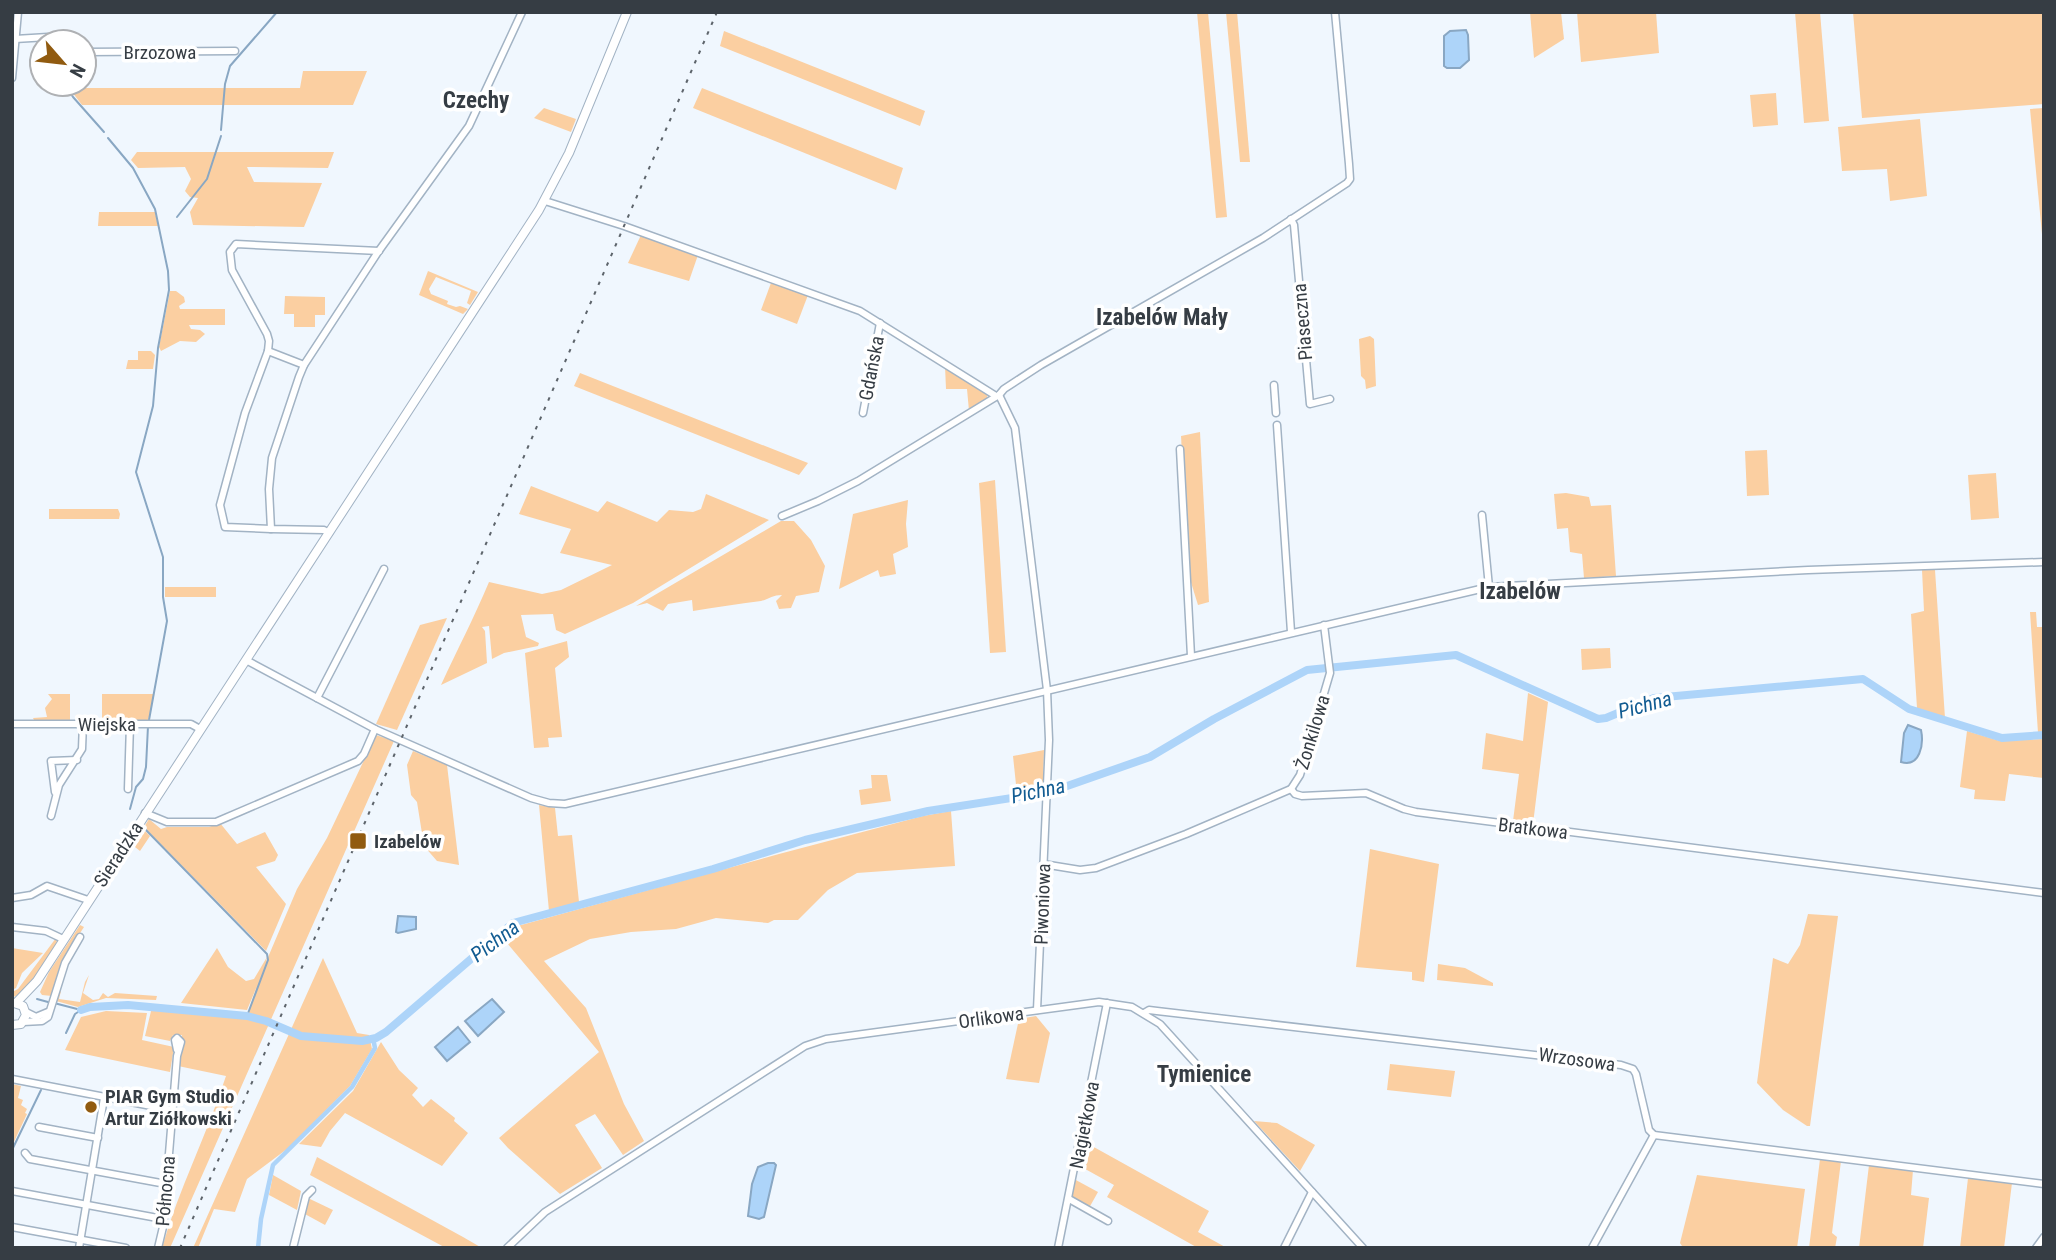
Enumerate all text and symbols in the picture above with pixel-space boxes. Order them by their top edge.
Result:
north arrow [28,28,98,98]
street label: Brzozowa [124,41,196,64]
text: N [65,60,90,81]
district label: Czechy [443,87,510,114]
street label: Piaseczna [1288,283,1317,361]
district label: Izabelów Mały [1096,304,1229,331]
street label: Gdańska [854,334,889,402]
district label: Izabelów [1479,578,1561,605]
water label: Pichna [1615,686,1675,724]
street label: Żonkilowa [1290,692,1335,772]
street label: Wiejska [78,713,136,736]
water label: Pichna [1009,774,1067,808]
street label: Bratkowa [1497,813,1569,844]
street label: Sieradzka [89,817,148,891]
place label: Izabelów [374,830,441,853]
marker: Izabelów [348,831,368,851]
street label: Piwoniowa [1030,863,1055,945]
water label: Pichna [466,915,524,967]
street label: Orlikowa [957,1002,1025,1033]
street label: Wrzosowa [1537,1043,1617,1076]
district label: Tymienice [1157,1061,1251,1088]
street label: Nagietkowa [1065,1079,1104,1171]
place label: PIAR Gym Studio Artur Ziółkowski [105,1085,234,1130]
marker: PIAR Gym Studio Artur Ziółkowski [83,1099,99,1115]
street label: Północna [151,1155,180,1227]

